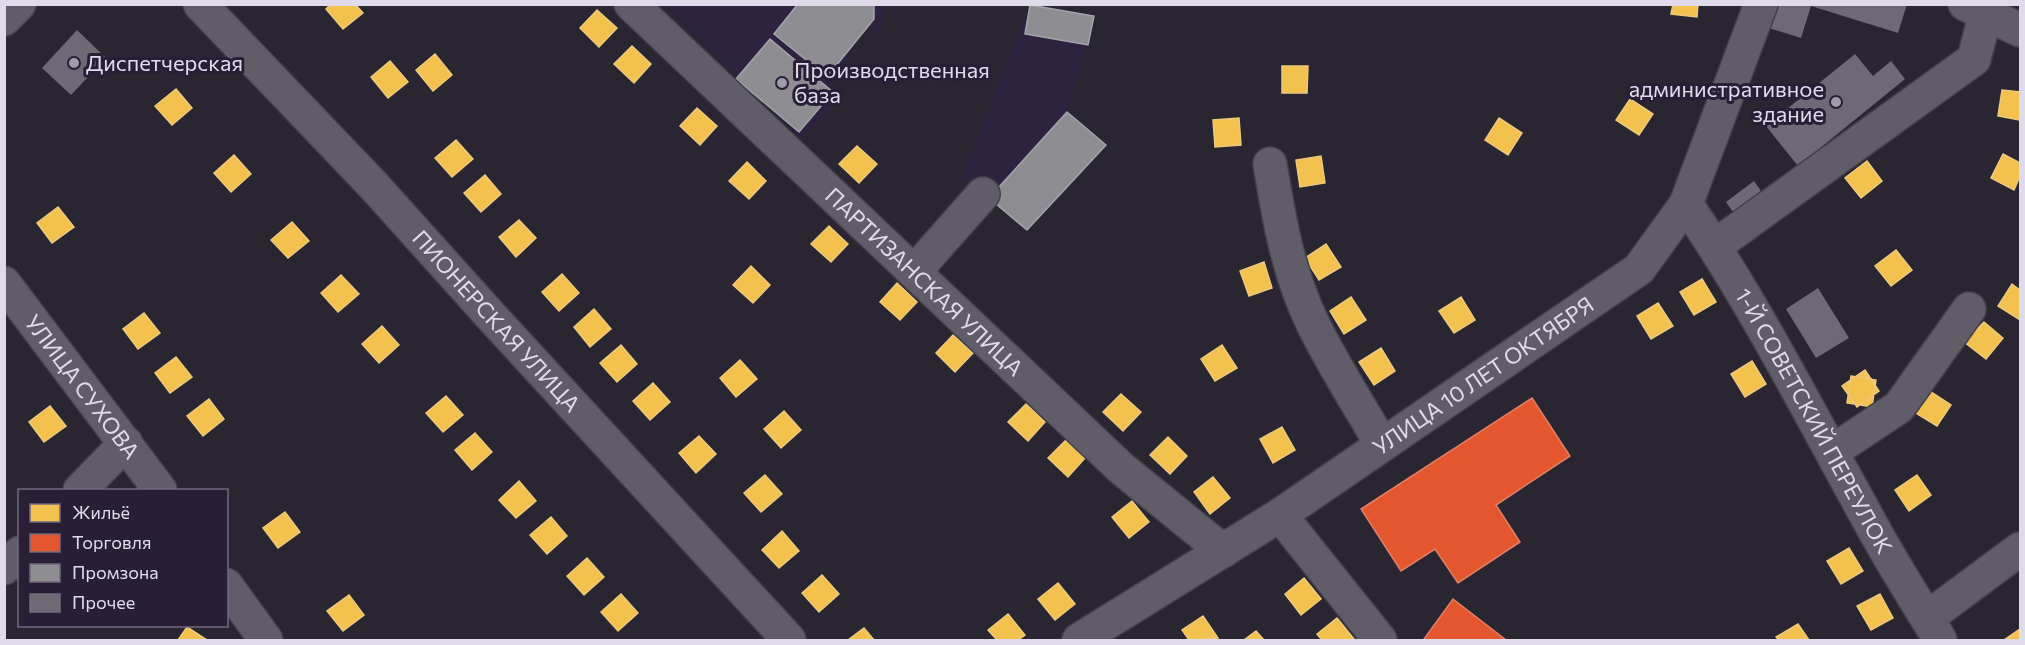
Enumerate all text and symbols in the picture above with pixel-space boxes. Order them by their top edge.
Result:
place label: Диспетчерская [86,49,243,76]
marker: Диспетчерская [67,56,81,70]
place label: Производственная база [794,56,990,108]
place label: административное здание [1629,75,1824,127]
marker: Производственная база [775,76,789,90]
marker: административное здание [1829,95,1843,109]
street label: ПАРТИЗАНСКАЯ УЛИЦА [820,181,1029,381]
street label: ПИОНЕРСКАЯ УЛИЦА [407,224,586,417]
street label: 1-Й СОВЕТСКИЙ ПЕРЕУЛОК [1730,283,1899,558]
street label: УЛИЦА 10 ЛЕТ ОКТЯБРЯ [1367,290,1599,460]
street label: УЛИЦА СУХОВА [20,309,146,464]
legend [18,489,228,627]
text: Жильё [72,501,130,523]
text: Торговля [72,531,151,553]
text: Промзона [72,561,159,583]
text: Прочее [72,591,135,613]

